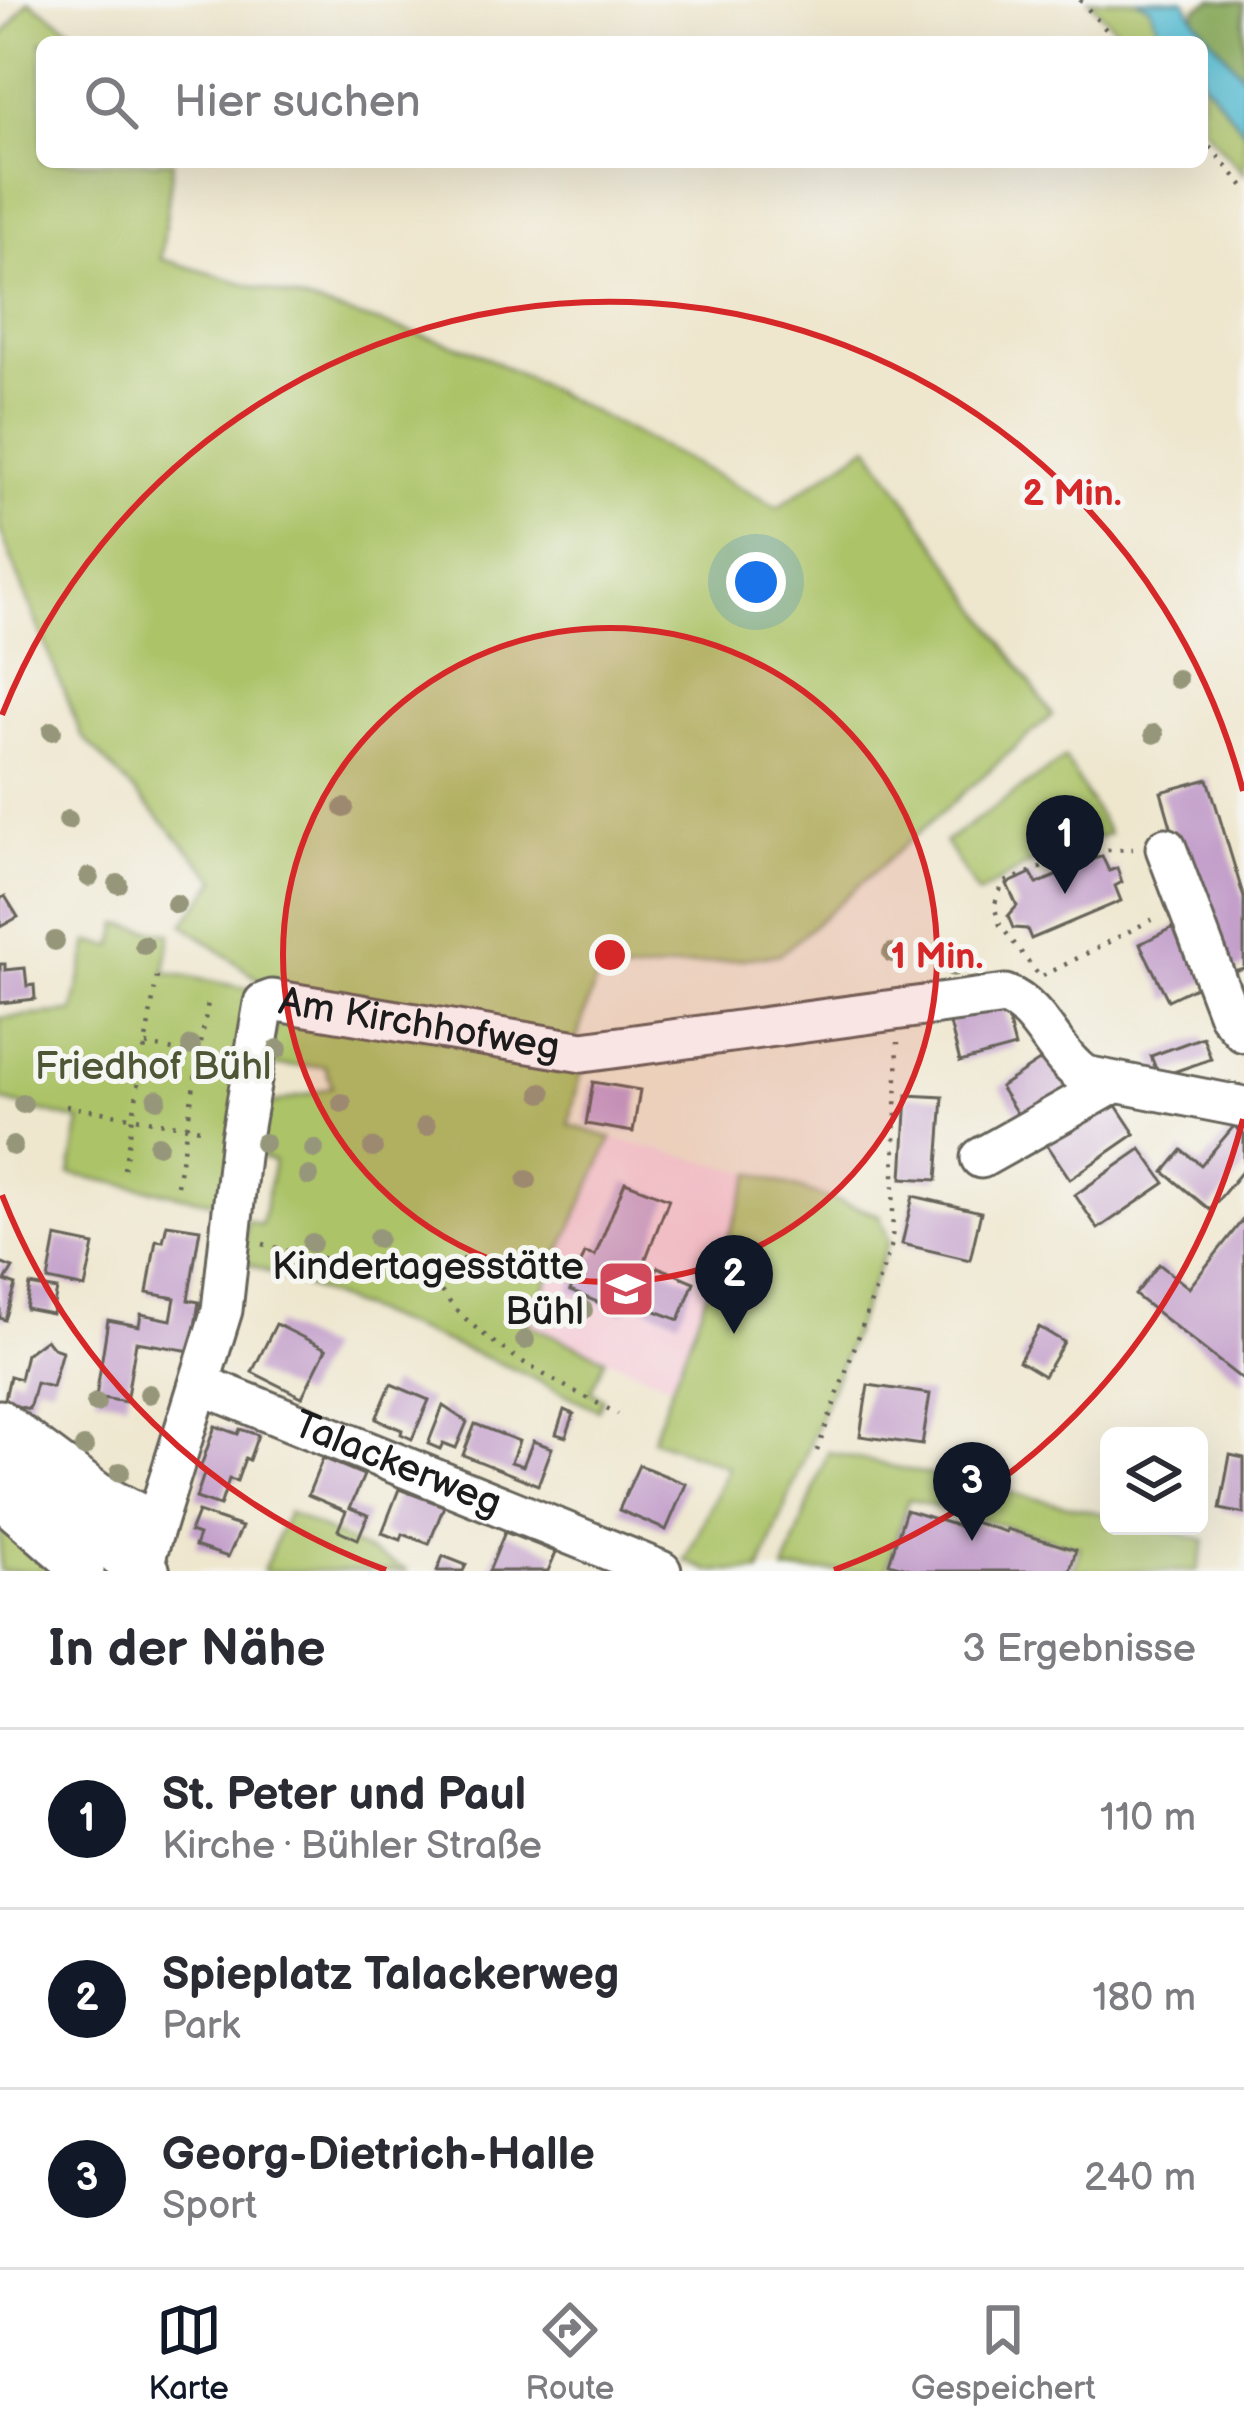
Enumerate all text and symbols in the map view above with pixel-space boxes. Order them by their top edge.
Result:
search box [36,36,1208,168]
icon: search [78,69,144,135]
text: Hier suchen [174,75,421,130]
text: 2 Min. [1022,473,1122,516]
your location [726,552,786,612]
pin: 1 [1026,795,1104,894]
centre of rings [589,934,631,976]
text: 1 Min. [891,936,983,979]
street label: Am Kirchhofweg [275,978,563,1071]
park label: Friedhof Bühl [34,1044,272,1091]
pin: 2 [695,1235,773,1334]
place label: Kindertagesstätte Bühl [272,1244,584,1336]
school or university icon: Kindertagesstätte Bühl [595,1258,657,1320]
street label: Talackerweg [287,1401,508,1527]
map controls [1100,1427,1208,1535]
button: layers [1100,1427,1208,1535]
pin: 3 [933,1442,1011,1541]
text: In der Nähe [48,1619,326,1680]
text: 3 Ergebnisse [962,1626,1196,1673]
text: St. Peter und Paul [162,1768,526,1823]
text: 1 [79,1795,95,1842]
text: 110 m [1100,1795,1196,1842]
text: Kirche · Bühler Straße [162,1823,542,1870]
text: Spieplatz Talackerweg [162,1948,619,2003]
text: 2 [75,1975,99,2022]
text: 180 m [1092,1975,1196,2022]
text: Park [162,2003,240,2050]
text: Georg-Dietrich-Halle [162,2128,595,2183]
text: 3 [76,2155,98,2202]
text: 240 m [1084,2155,1196,2202]
text: Sport [162,2183,257,2230]
tab: Karte [148,2297,229,2409]
tab: Route [525,2297,614,2409]
tab: Gespeichert [911,2297,1096,2409]

